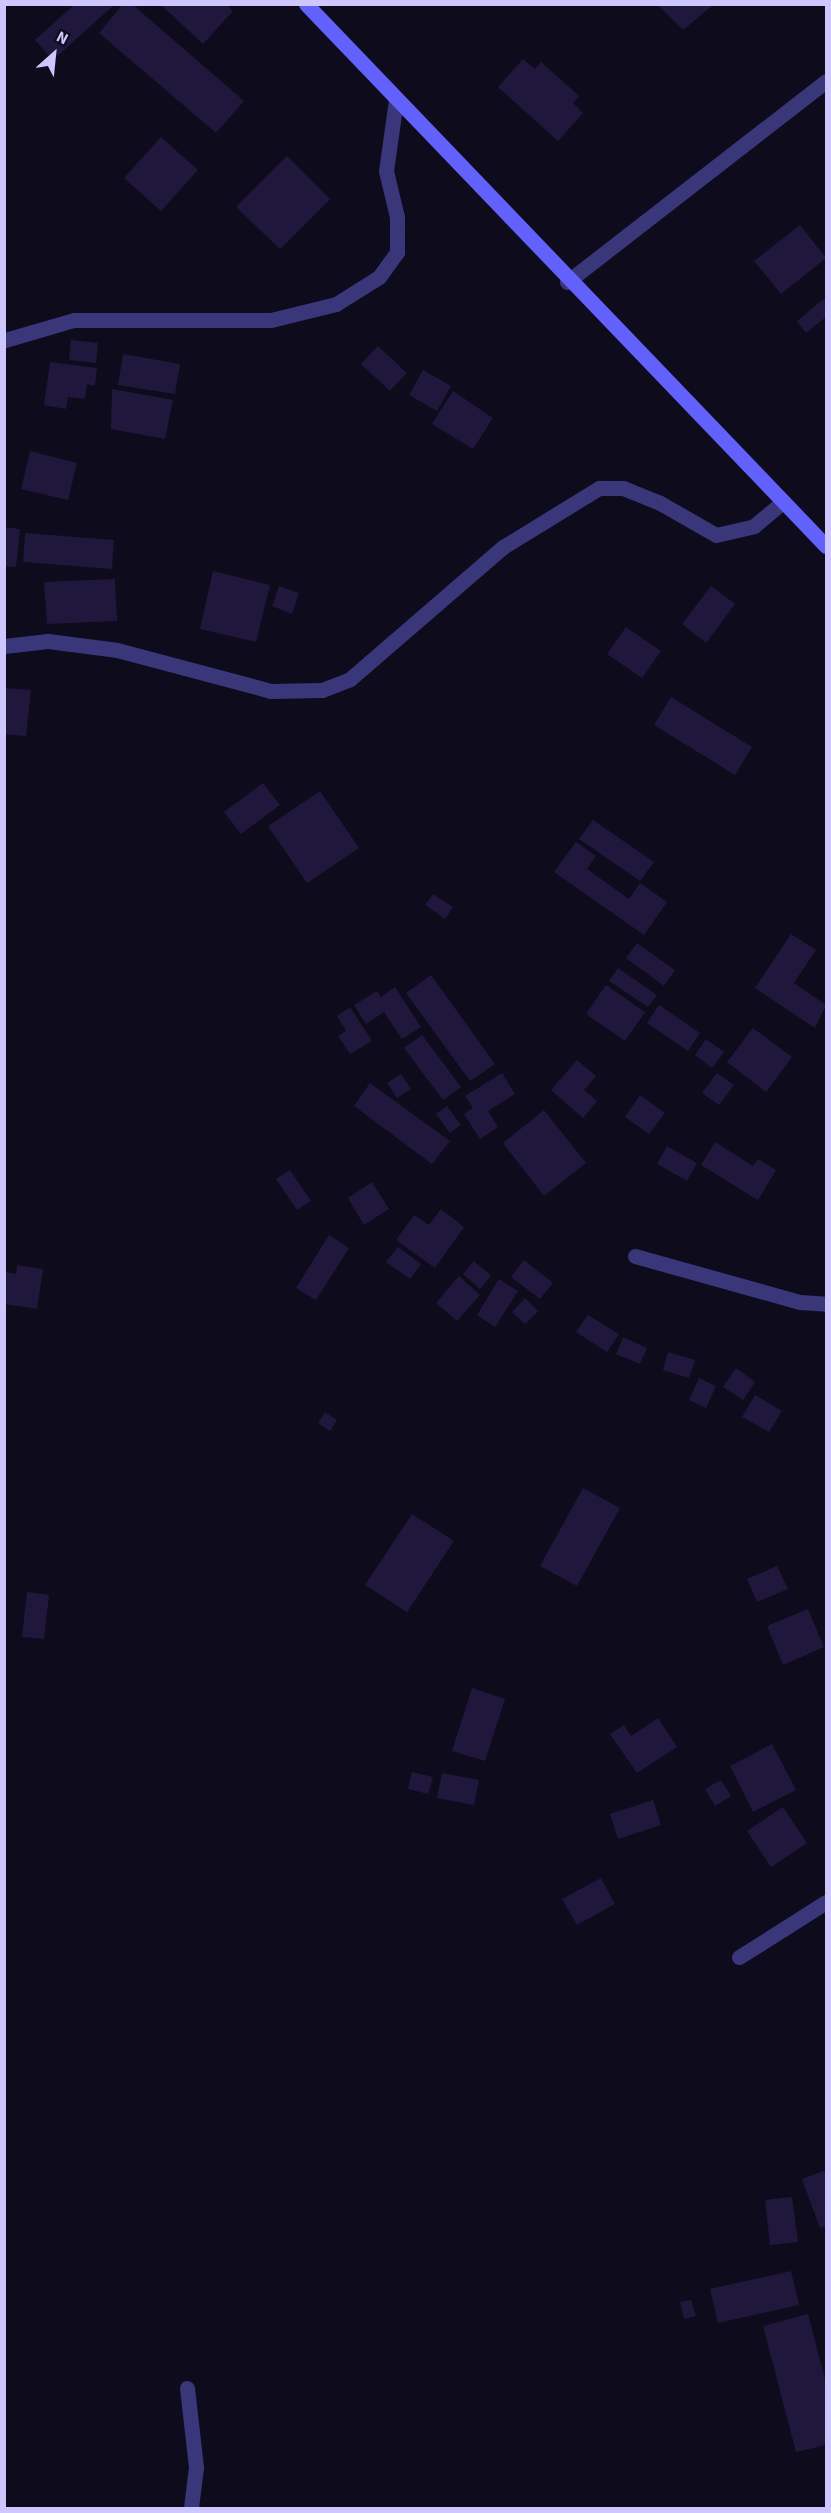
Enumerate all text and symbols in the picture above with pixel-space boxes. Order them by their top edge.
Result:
north arrow [24,24,84,84]
text: N [52,26,72,50]

